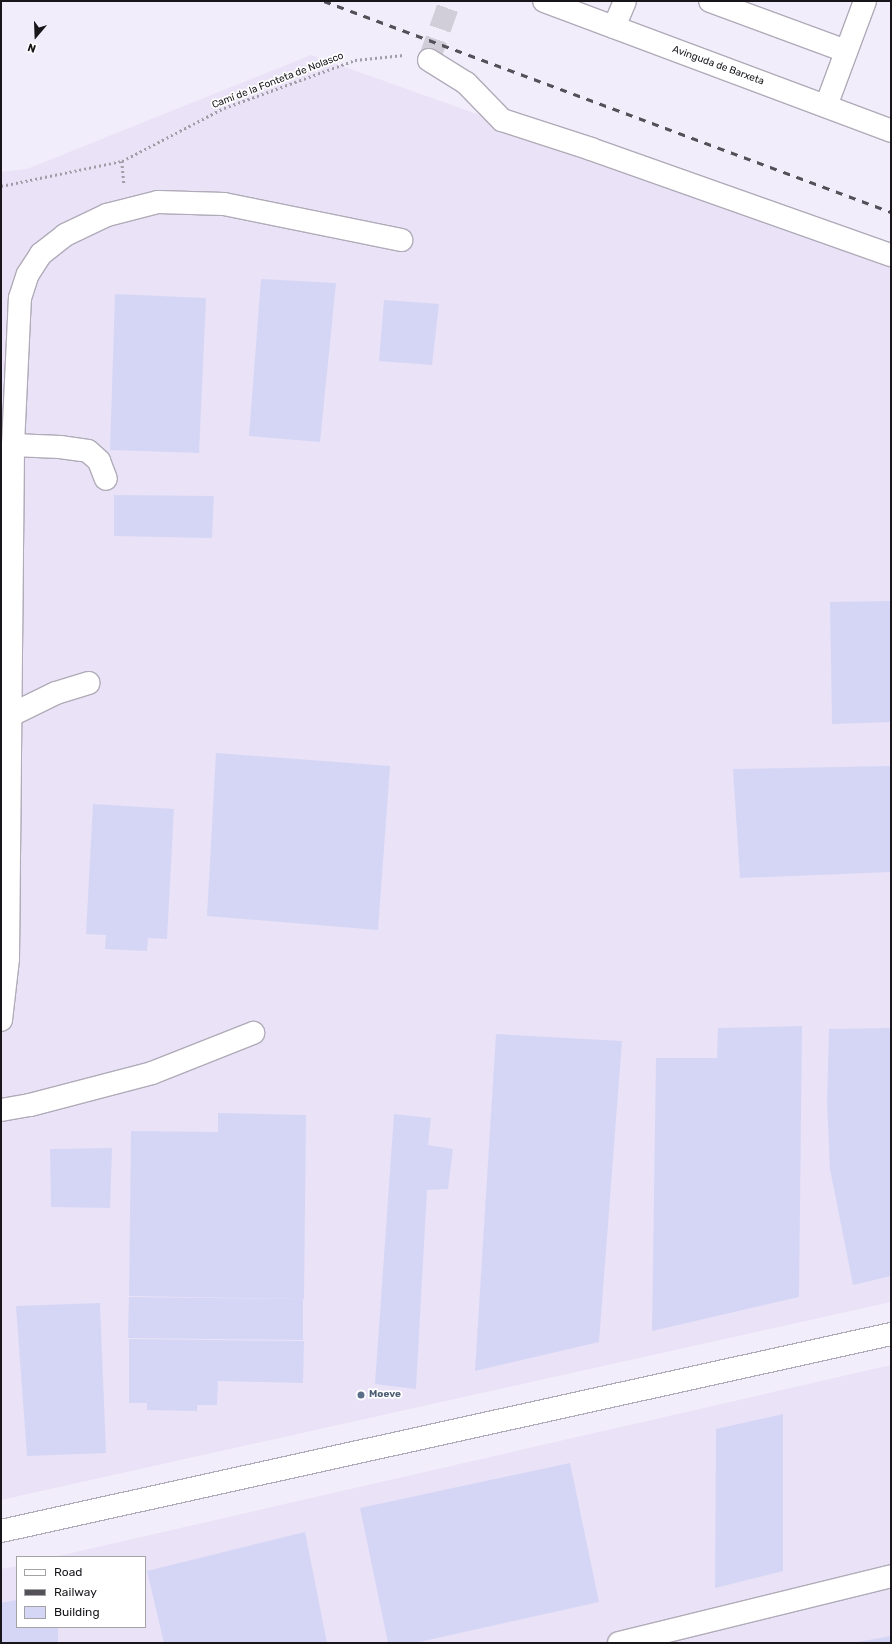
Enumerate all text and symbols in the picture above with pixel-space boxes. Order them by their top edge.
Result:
north arrow [16,16,56,56]
text: N [26,40,38,55]
street label: Avinguda de Barxeta [671,44,765,88]
street label: Camí de la Fonteta de Nolasco [210,50,346,112]
place label: Moeve [369,1389,401,1401]
marker: Moeve [356,1390,366,1400]
legend [16,1556,146,1628]
text: Road [54,1565,82,1579]
text: Railway [54,1585,97,1599]
text: Building [54,1605,100,1619]

